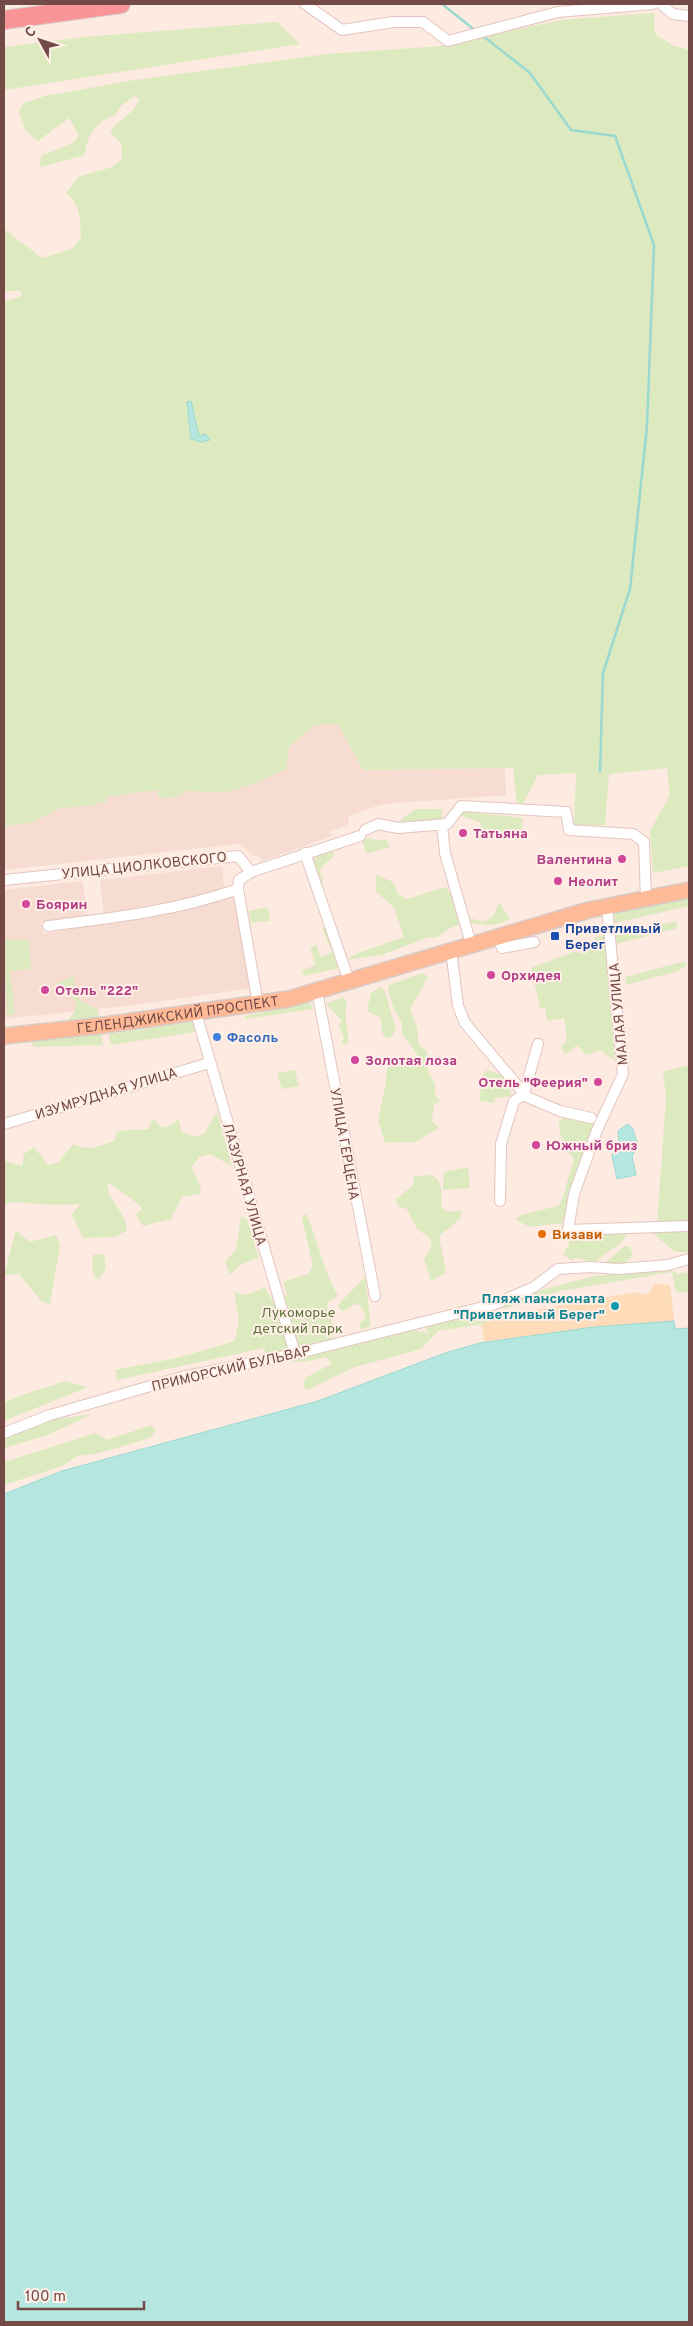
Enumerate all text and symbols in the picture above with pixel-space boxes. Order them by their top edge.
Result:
north arrow [15,15,65,65]
text: С [22,24,41,42]
place label: Татьяна [473,826,528,843]
marker: Татьяна [457,827,469,839]
street label: УЛИЦА ЦИОЛКОВСКОГО [61,849,228,884]
place label: Валентина [537,852,612,869]
marker: Валентина [616,853,628,865]
place label: Неолит [568,874,619,891]
marker: Неолит [552,875,564,887]
place label: Боярин [36,897,88,914]
marker: Боярин [20,898,32,910]
place label: Приветливый Берег [565,921,661,954]
marker: Приветливый Берег [549,930,561,942]
street label: МАЛАЯ УЛИЦА [607,962,632,1066]
place label: Орхидея [501,968,561,985]
marker: Орхидея [485,969,497,981]
place label: Отель "222" [55,983,138,1000]
marker: Отель "222" [39,984,51,996]
street label: ГЕЛЕНДЖИКСКИЙ ПРОСПЕКТ [76,994,280,1038]
place label: Фасоль [227,1030,278,1047]
marker: Фасоль [211,1031,223,1043]
place label: Золотая лоза [365,1053,457,1070]
marker: Золотая лоза [349,1054,361,1066]
street label: ИЗУМРУДНАЯ УЛИЦА [33,1065,180,1124]
place label: Отель "Феерия" [478,1075,588,1092]
marker: Отель "Феерия" [592,1076,604,1088]
street label: УЛИЦА ГЕРЦЕНА [325,1087,362,1202]
street label: ЛАЗУРНАЯ УЛИЦА [218,1121,269,1248]
place label: Южный бриз [546,1138,638,1155]
marker: Южный бриз [530,1139,542,1151]
place label: Визави [552,1227,603,1244]
marker: Визави [536,1228,548,1240]
place label: Пляж пансионата "Приветливый Берег" [453,1291,605,1324]
marker: Пляж пансионата "Приветливый Берег" [609,1300,621,1312]
park label: Лукоморье детский парк [253,1305,343,1338]
street label: ПРИМОРСКИЙ БУЛЬВАР [150,1342,313,1396]
scale bar [18,2278,144,2310]
text: 100 m [25,2288,66,2307]

